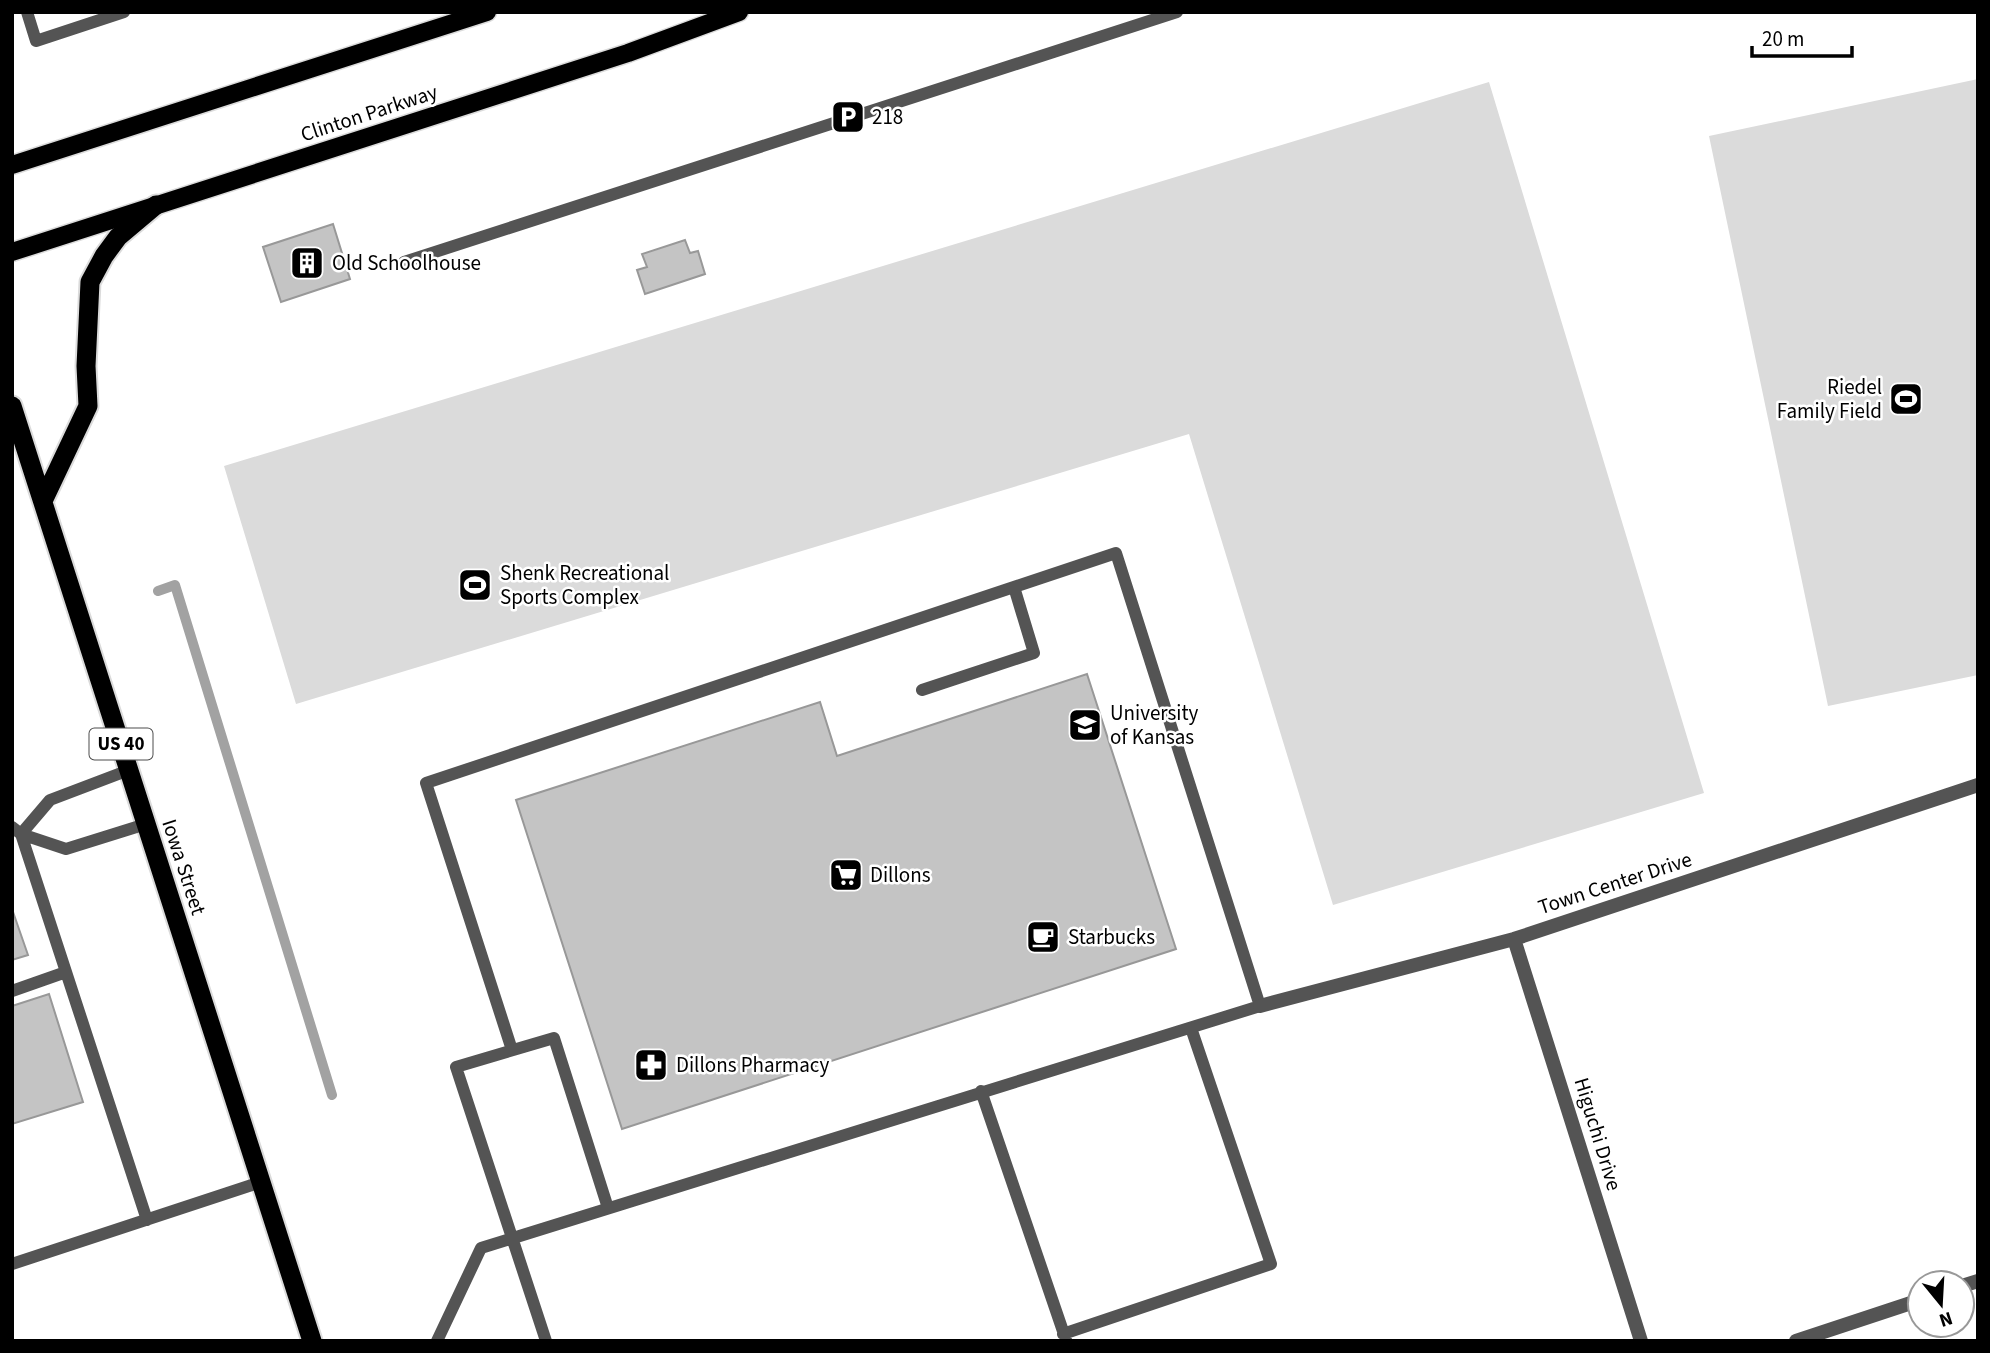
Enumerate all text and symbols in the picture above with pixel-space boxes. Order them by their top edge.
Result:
scale bar [1752,14,1852,58]
text: 20 m [1762,24,1804,54]
street label: Clinton Parkway [297,77,442,149]
parking icon: 218 [829,98,867,136]
place label: 218 [872,102,903,132]
building icon: Old Schoolhouse [288,244,326,282]
place label: Old Schoolhouse [332,248,481,278]
place label: Riedel Family Field [1777,372,1882,426]
sports icon: Riedel Family Field [1887,380,1925,418]
place label: Shenk Recreational Sports Complex [500,558,669,612]
sports icon: Shenk Recreational Sports Complex [456,566,494,604]
place label: University of Kansas [1110,698,1199,752]
school or university icon: University of Kansas [1066,706,1104,744]
road number: US 40 [90,729,152,760]
street label: Iowa Street [154,815,214,919]
street label: Town Center Drive [1534,844,1696,922]
supermarket icon: Dillons [827,856,865,894]
place label: Dillons [870,860,931,890]
cafe icon: Starbucks [1024,918,1062,956]
place label: Starbucks [1068,922,1155,952]
pharmacy icon: Dillons Pharmacy [632,1046,670,1084]
place label: Dillons Pharmacy [676,1050,830,1080]
street label: Higuchi Drive [1567,1074,1629,1194]
north arrow [1906,1269,1976,1339]
text: N [1936,1304,1956,1334]

